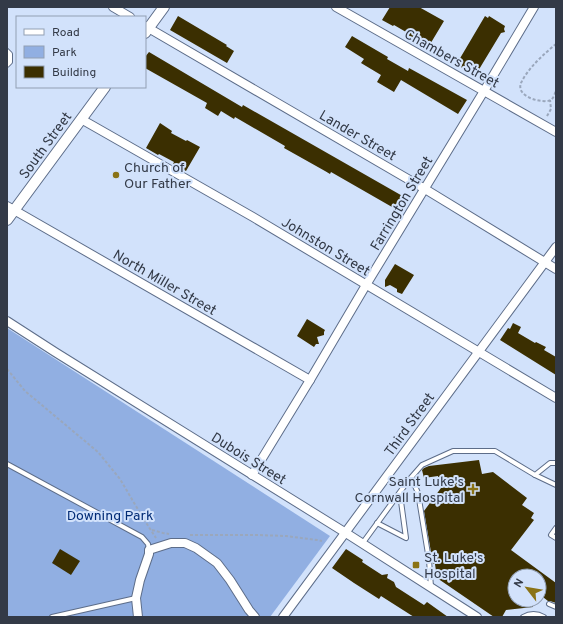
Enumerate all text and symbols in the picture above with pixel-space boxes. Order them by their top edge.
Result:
legend [16,16,146,88]
text: Road [52,25,80,41]
street label: Chambers Street [401,26,502,92]
text: Park [52,45,77,61]
text: Building [52,65,96,81]
street label: Lander Street [316,107,399,165]
street label: South Street [16,109,76,183]
street label: Farrington Street [367,153,437,254]
place label: Church of Our Father [124,160,192,193]
marker: Church of Our Father [111,170,121,180]
street label: Johnston Street [278,214,373,280]
street label: North Miller Street [109,247,219,320]
street label: Third Street [381,390,439,460]
street label: Dubois Street [208,429,289,489]
place label: Saint Luke's Cornwall Hospital [354,474,464,507]
marker: Saint Luke's Cornwall Hospital [467,483,479,495]
park label: Downing Park [67,508,153,525]
place label: St. Luke's Hospital [424,550,484,583]
marker: St. Luke's Hospital [411,560,421,570]
north arrow [507,568,547,608]
text: N [511,576,527,590]

